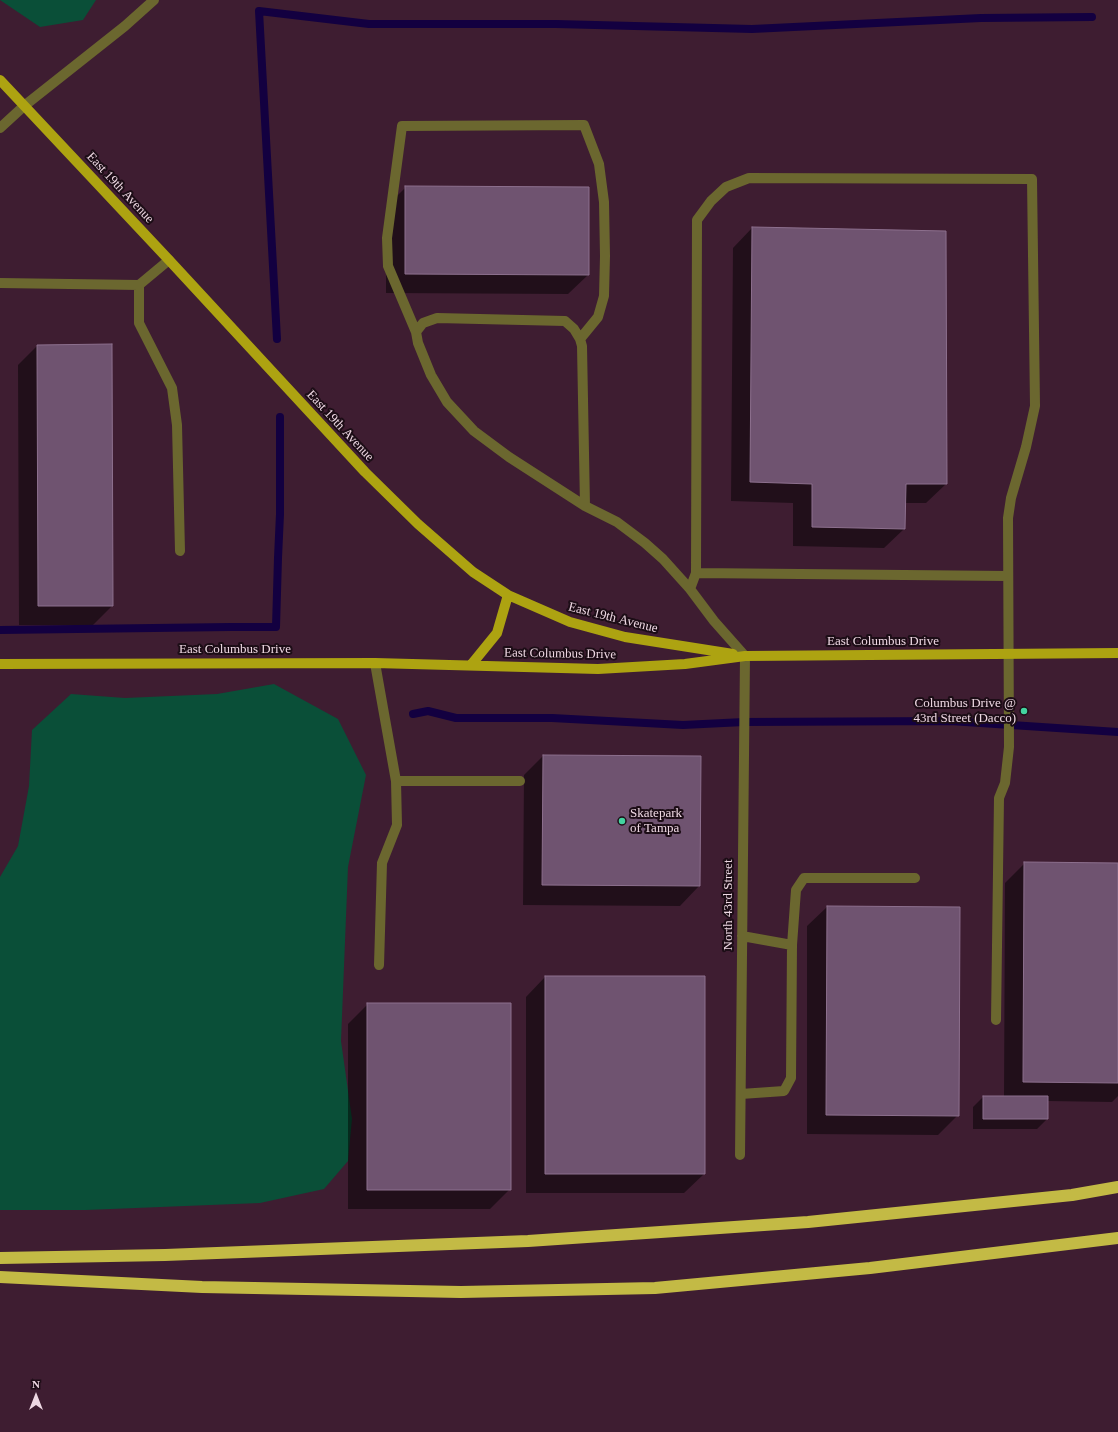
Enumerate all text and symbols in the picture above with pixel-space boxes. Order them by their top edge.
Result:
street label: East 19th Avenue [83,149,157,227]
street label: East 19th Avenue [303,387,377,465]
street label: East 19th Avenue [567,599,659,637]
street label: East Columbus Drive [827,634,939,650]
street label: East Columbus Drive [179,642,291,658]
street label: East Columbus Drive [504,645,616,663]
place label: Columbus Drive @ 43rd Street (Dacco) [913,696,1016,727]
marker: Columbus Drive @ 43rd Street (Dacco) [1019,706,1029,716]
place label: Skatepark of Tampa [630,806,682,837]
marker: Skatepark of Tampa [617,816,627,826]
street label: North 43rd Street [721,860,737,950]
north arrow [16,1376,56,1416]
text: N [32,1378,40,1390]

